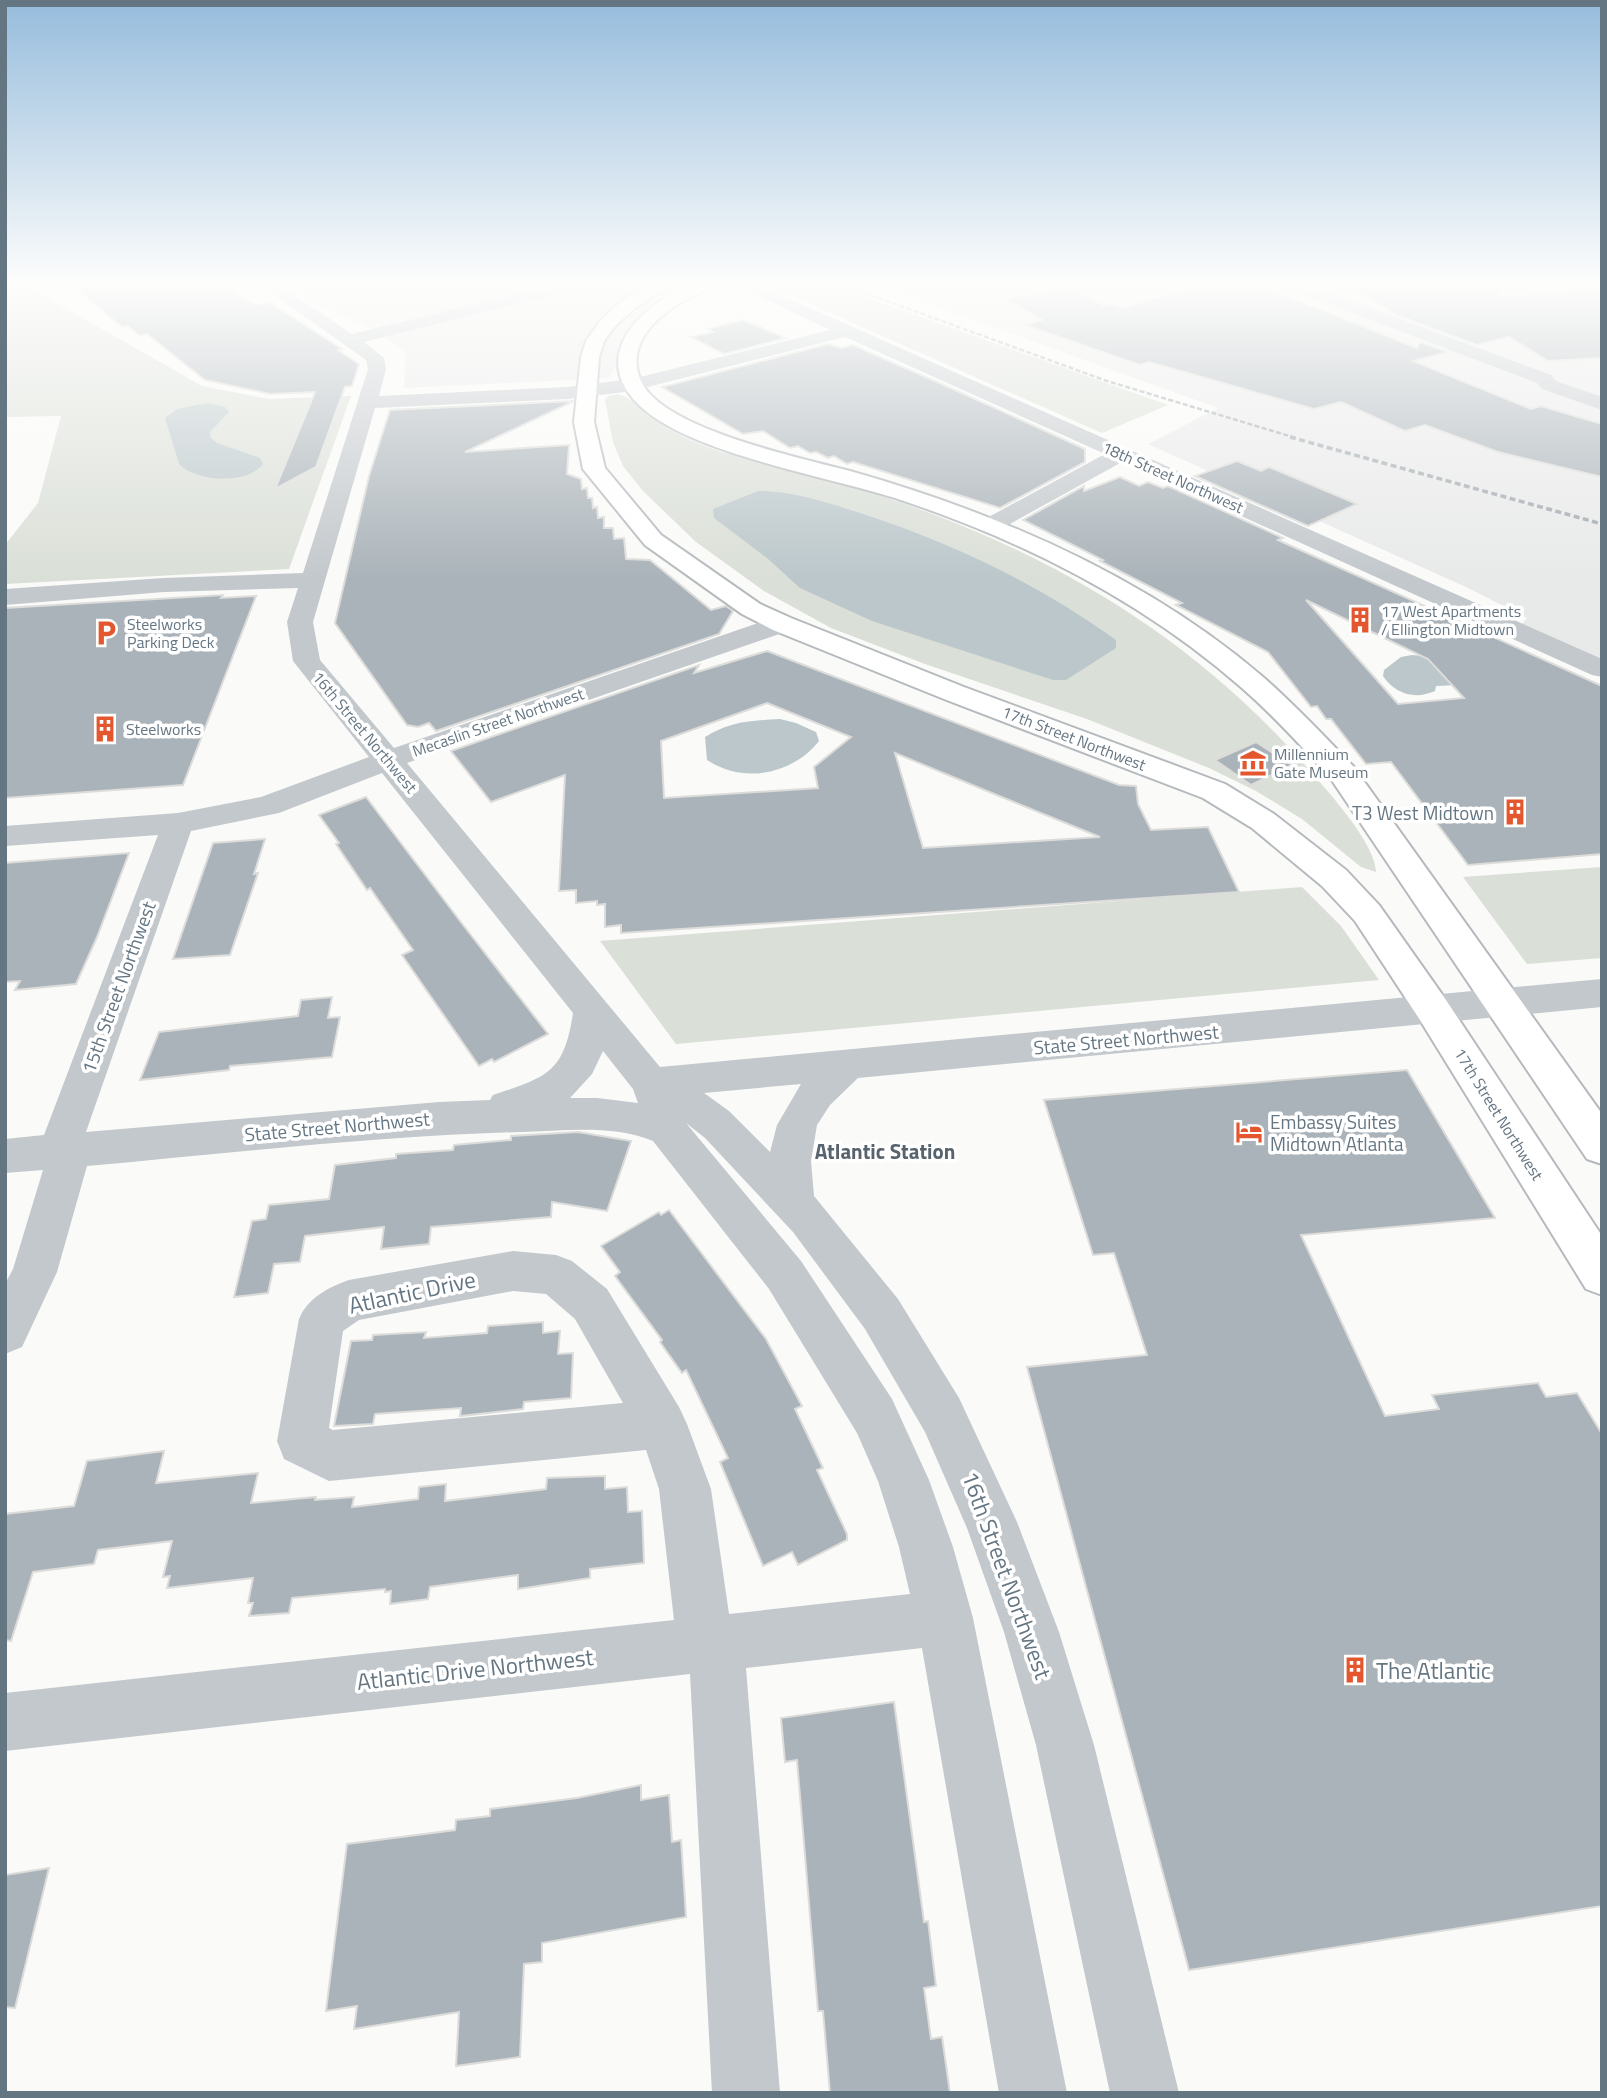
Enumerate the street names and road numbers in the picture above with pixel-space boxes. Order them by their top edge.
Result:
street label: 18th Street Northwest [1098,435,1248,519]
street label: 16th Street Northwest [307,666,423,798]
street label: Mecaslin Street Northwest [409,681,587,763]
street label: 17th Street Northwest [999,699,1150,777]
street label: 15th Street Northwest [73,897,163,1077]
street label: State Street Northwest [1032,1016,1220,1062]
street label: 17th Street Northwest [1448,1043,1550,1185]
street label: State Street Northwest [243,1103,431,1149]
street label: Atlantic Drive [345,1261,479,1323]
street label: 16th Street Northwest [953,1466,1061,1684]
street label: Atlantic Drive Northwest [355,1639,595,1699]

